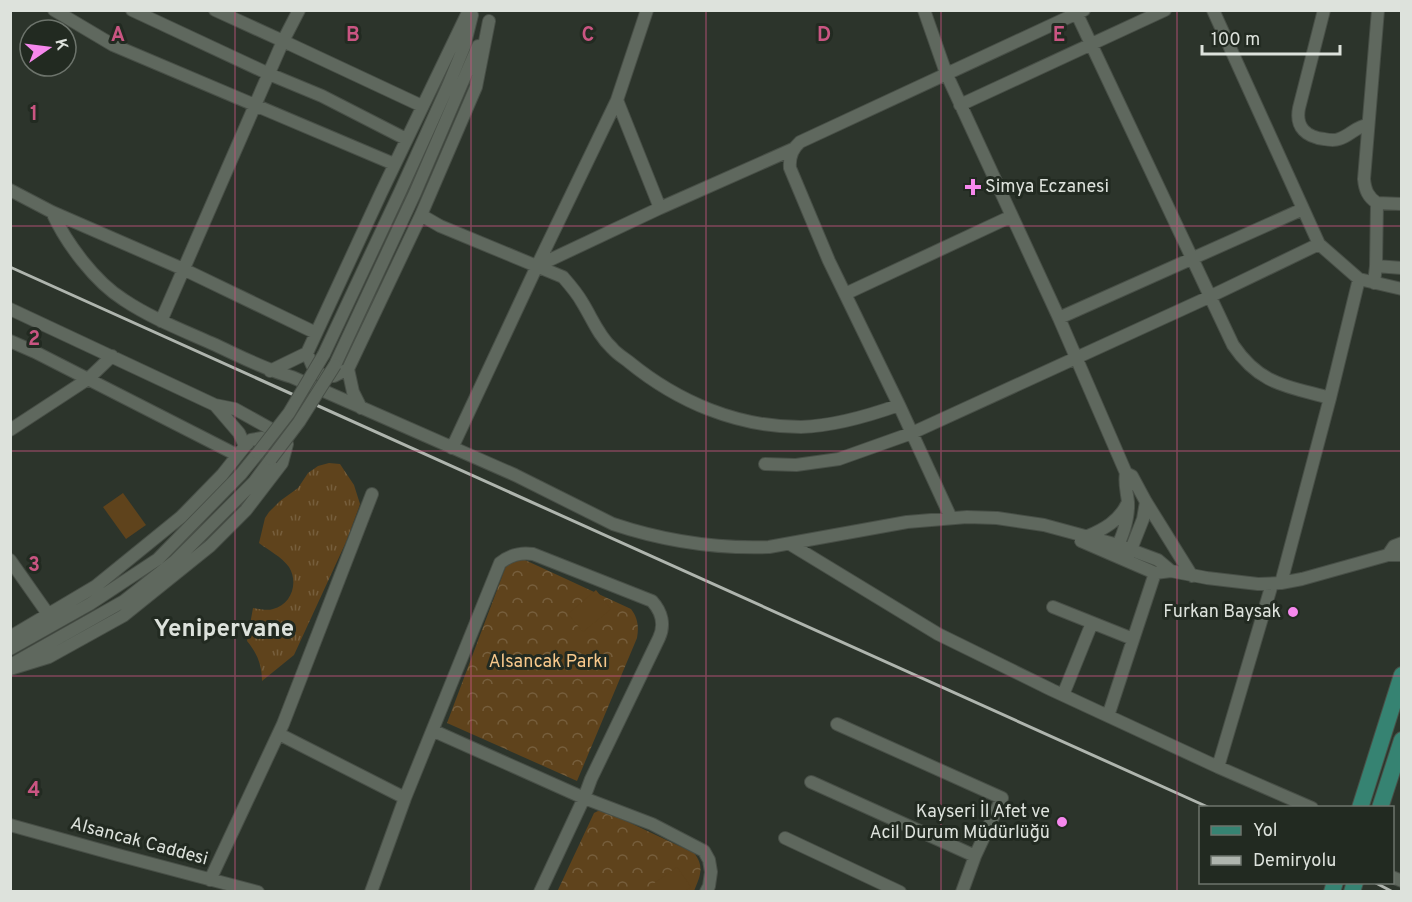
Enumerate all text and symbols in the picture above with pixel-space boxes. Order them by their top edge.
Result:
north arrow [18,18,78,78]
scale bar [1202,18,1340,56]
text: A [111,23,125,49]
text: B [346,23,360,49]
text: C [582,23,594,49]
text: D [817,23,831,49]
text: E [1053,23,1065,49]
text: 100 m [1211,29,1260,52]
text: K [50,37,72,53]
text: 1 [30,102,38,128]
place label: Simya Eczanesi [985,176,1109,199]
marker: Simya Eczanesi [966,180,980,194]
text: 2 [28,327,40,353]
text: 3 [28,553,40,579]
place label: Furkan Baysak [1163,601,1281,624]
marker: Furkan Baysak [1286,605,1300,619]
district label: Yenipervane [154,615,294,645]
park label: Alsancak Parkı [488,651,608,674]
text: 4 [28,778,40,804]
place label: Kayseri İl Afet ve Acil Durum Müdürlüğü [869,799,1050,845]
legend [1199,806,1394,884]
street label: Alsancak Caddesi [68,813,210,871]
marker: Kayseri İl Afet ve Acil Durum Müdürlüğü [1055,815,1069,829]
text: Yol [1253,820,1278,843]
text: Demiryolu [1253,850,1336,873]

